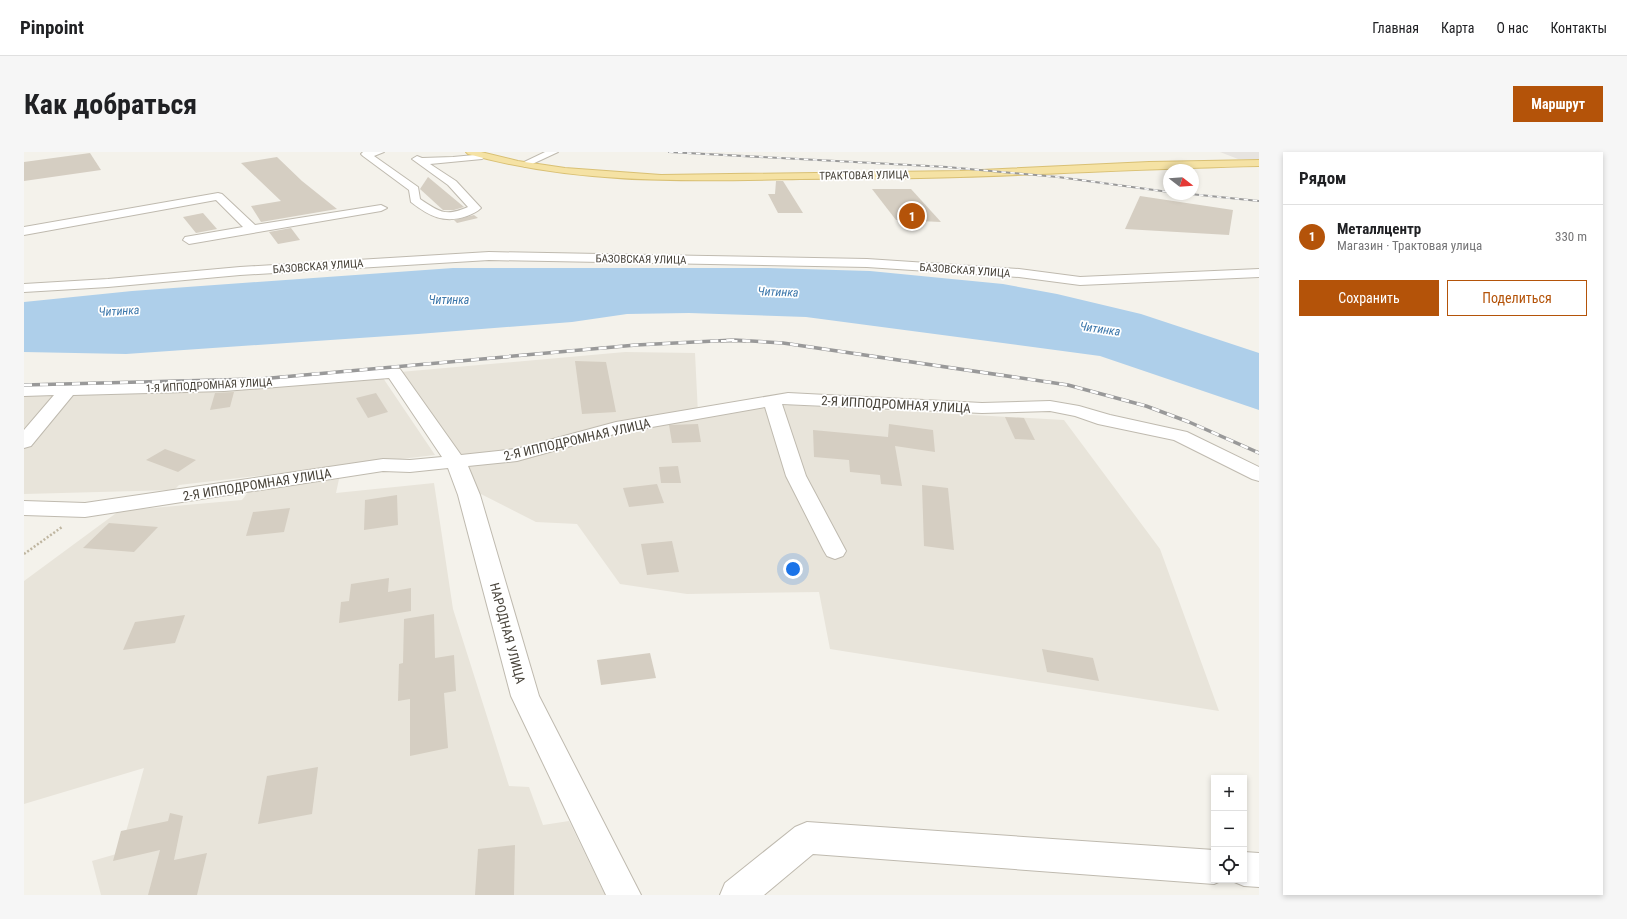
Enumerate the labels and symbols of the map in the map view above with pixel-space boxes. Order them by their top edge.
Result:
north arrow [1163,164,1199,200]
street label: ТРАКТОВАЯ УЛИЦА [819,168,910,183]
pin: 1 [899,201,925,231]
street label: БАЗОВСКАЯ УЛИЦА [595,252,687,267]
street label: БАЗОВСКАЯ УЛИЦА [272,257,365,276]
street label: БАЗОВСКАЯ УЛИЦА [919,261,1011,280]
water label: Читинка [757,284,799,300]
water label: Читинка [429,293,469,307]
water label: Читинка [98,303,140,319]
water label: Читинка [1079,319,1121,339]
street label: 1-Я ИППОДРОМНАЯ УЛИЦА [145,376,273,395]
street label: 2-Я ИППОДРОМНАЯ УЛИЦА [821,393,972,416]
street label: 2-Я ИППОДРОМНАЯ УЛИЦА [502,415,652,464]
street label: 2-Я ИППОДРОМНАЯ УЛИЦА [182,465,333,504]
your location [783,559,803,579]
street label: НАРОДНАЯ УЛИЦА [487,581,528,686]

